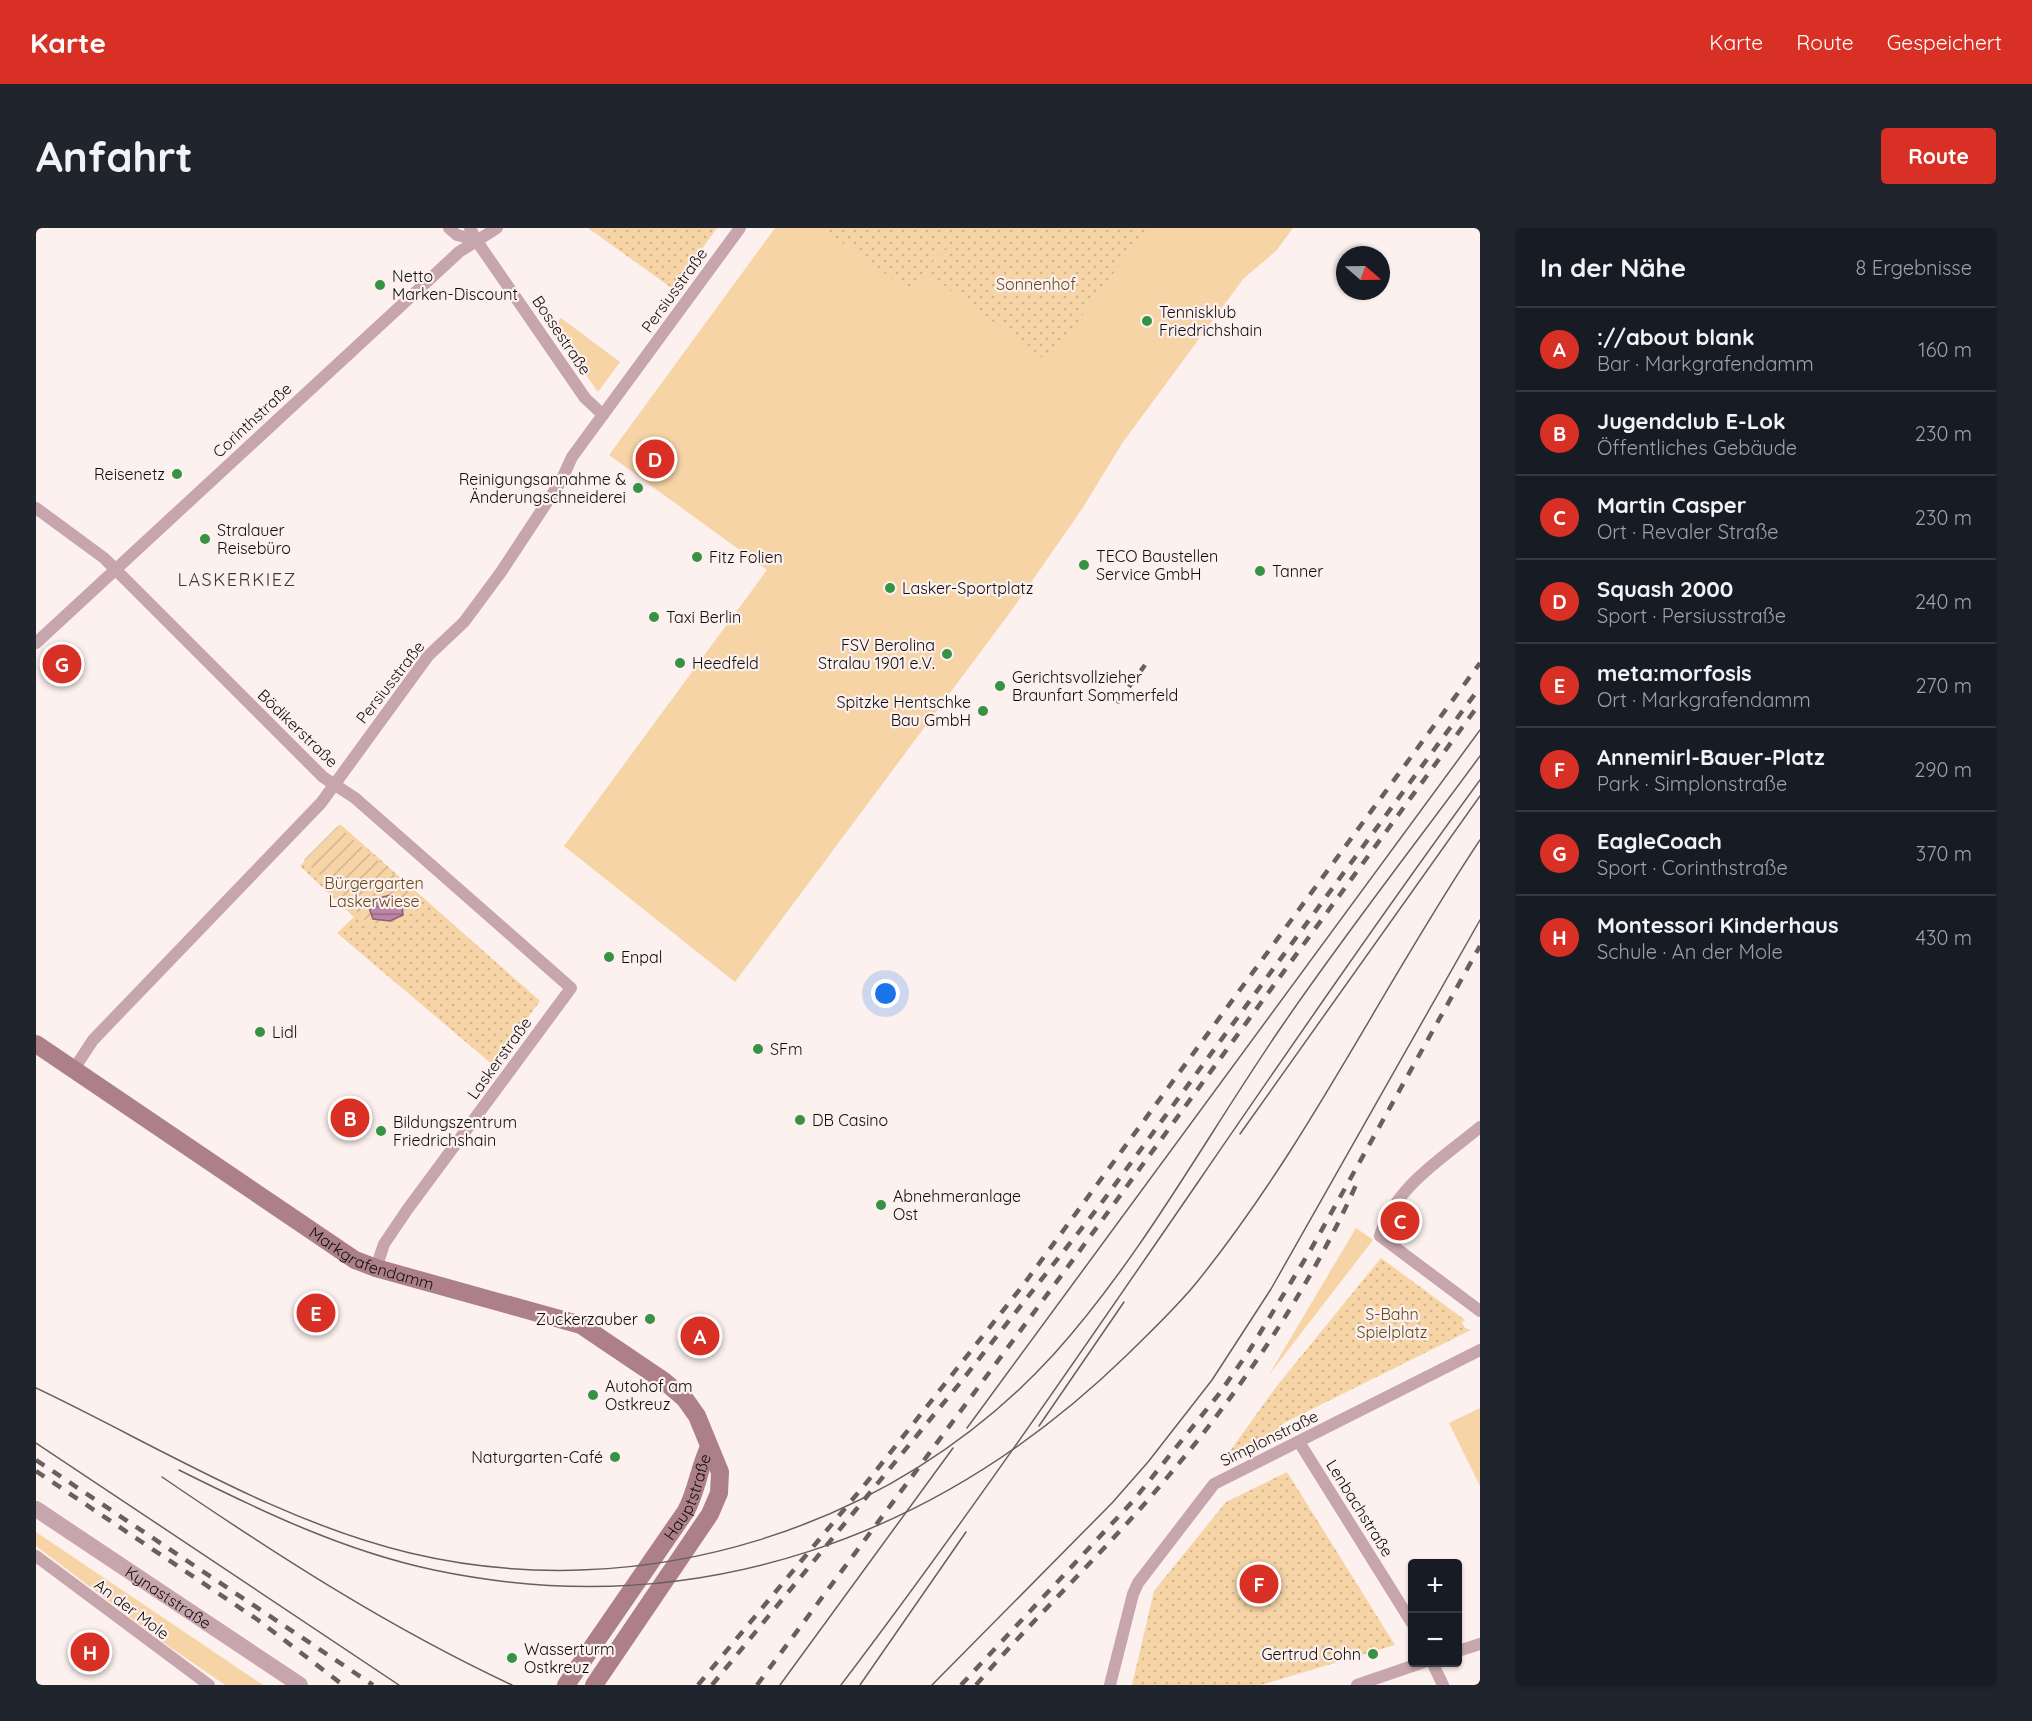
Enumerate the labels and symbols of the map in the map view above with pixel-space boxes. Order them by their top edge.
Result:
street label: Persiusstraße [637,244,711,336]
north arrow [1336,246,1390,300]
place label: Netto Marken-Discount [392,266,518,304]
park label: Sonnenhof [996,274,1076,294]
marker: Netto Marken-Discount [373,278,387,292]
street label: Bossestraße [528,291,596,379]
place label: Tennisklub Friedrichshain [1159,302,1262,340]
marker: Tennisklub Friedrichshain [1140,314,1154,328]
street label: Corinthstraße [208,378,296,462]
pin: D [636,436,674,482]
place label: Reisenetz [94,464,165,484]
marker: Reisenetz [170,467,184,481]
place label: Reinigungsannahme & Änderungschneiderei [459,469,626,507]
marker: Reinigungsannahme & Änderungschneiderei [631,481,645,495]
place label: Stralauer Reisebüro [217,520,291,558]
marker: Stralauer Reisebüro [198,532,212,546]
place label: TECO Baustellen Service GmbH [1096,546,1218,584]
place label: Fitz Folien [709,547,783,567]
marker: Fitz Folien [690,550,704,564]
marker: TECO Baustellen Service GmbH [1077,558,1091,572]
place label: Tanner [1272,561,1323,581]
marker: Tanner [1253,564,1267,578]
district label: LASKERKIEZ [177,568,297,591]
place label: Lasker-Sportplatz [902,578,1033,598]
marker: Lasker-Sportplatz [883,581,897,595]
place label: Taxi Berlin [666,607,741,627]
marker: Taxi Berlin [647,610,661,624]
place label: FSV Berolina Stralau 1901 e.V. [818,635,935,673]
street label: Persiusstraße [352,637,428,727]
pin: G [42,642,82,686]
marker: FSV Berolina Stralau 1901 e.V. [940,647,954,661]
place label: Heedfeld [692,653,759,673]
marker: Heedfeld [673,656,687,670]
place label: Gerichtsvollzieher Braunfart Sommerfeld [1012,667,1178,705]
marker: Gerichtsvollzieher Braunfart Sommerfeld [993,679,1007,693]
street label: Bödikerstraße [254,685,342,771]
place label: Spitzke Hentschke Bau GmbH [837,692,971,730]
marker: Spitzke Hentschke Bau GmbH [976,704,990,718]
park label: Bürgergarten Laskerwiese [324,873,424,911]
place label: Enpal [621,947,662,967]
marker: Enpal [602,950,616,964]
your location [871,979,900,1008]
street label: Laskerstraße [463,1013,535,1103]
place label: Lidl [272,1022,297,1042]
marker: Lidl [253,1025,267,1039]
place label: SFm [770,1039,803,1059]
marker: SFm [751,1042,765,1056]
pin: B [330,1096,370,1140]
place label: DB Casino [812,1110,888,1130]
place label: Bildungszentrum Friedrichshain [393,1112,517,1150]
marker: DB Casino [793,1113,807,1127]
marker: Bildungszentrum Friedrichshain [374,1124,388,1138]
place label: Abnehmeranlage Ost [893,1186,1021,1224]
marker: Abnehmeranlage Ost [874,1198,888,1212]
pin: C [1380,1198,1420,1244]
street label: Markgrafendamm [306,1222,436,1294]
pin: E [296,1290,336,1336]
park label: S-Bahn Spielplatz [1357,1304,1428,1342]
place label: Zuckerzauber [536,1309,638,1329]
marker: Zuckerzauber [643,1312,657,1326]
pin: A [680,1314,720,1358]
place label: Autohof am Ostkreuz [605,1376,692,1414]
marker: Autohof am Ostkreuz [586,1388,600,1402]
street label: Simplonstraße [1217,1406,1321,1470]
place label: Naturgarten-Café [471,1447,603,1467]
marker: Naturgarten-Café [608,1450,622,1464]
street label: Hauptstraße [659,1451,715,1544]
street label: Lenbachstraße [1322,1456,1398,1560]
street label: Kynaststraße [121,1561,215,1633]
pin: F [1240,1562,1278,1606]
street label: An der Mole [91,1574,173,1644]
pin: H [70,1630,110,1674]
place label: Wasserturm Ostkreuz [524,1639,615,1677]
place label: Gertrud Cohn [1261,1644,1361,1664]
marker: Gertrud Cohn [1366,1647,1380,1661]
marker: Wasserturm Ostkreuz [505,1651,519,1665]

